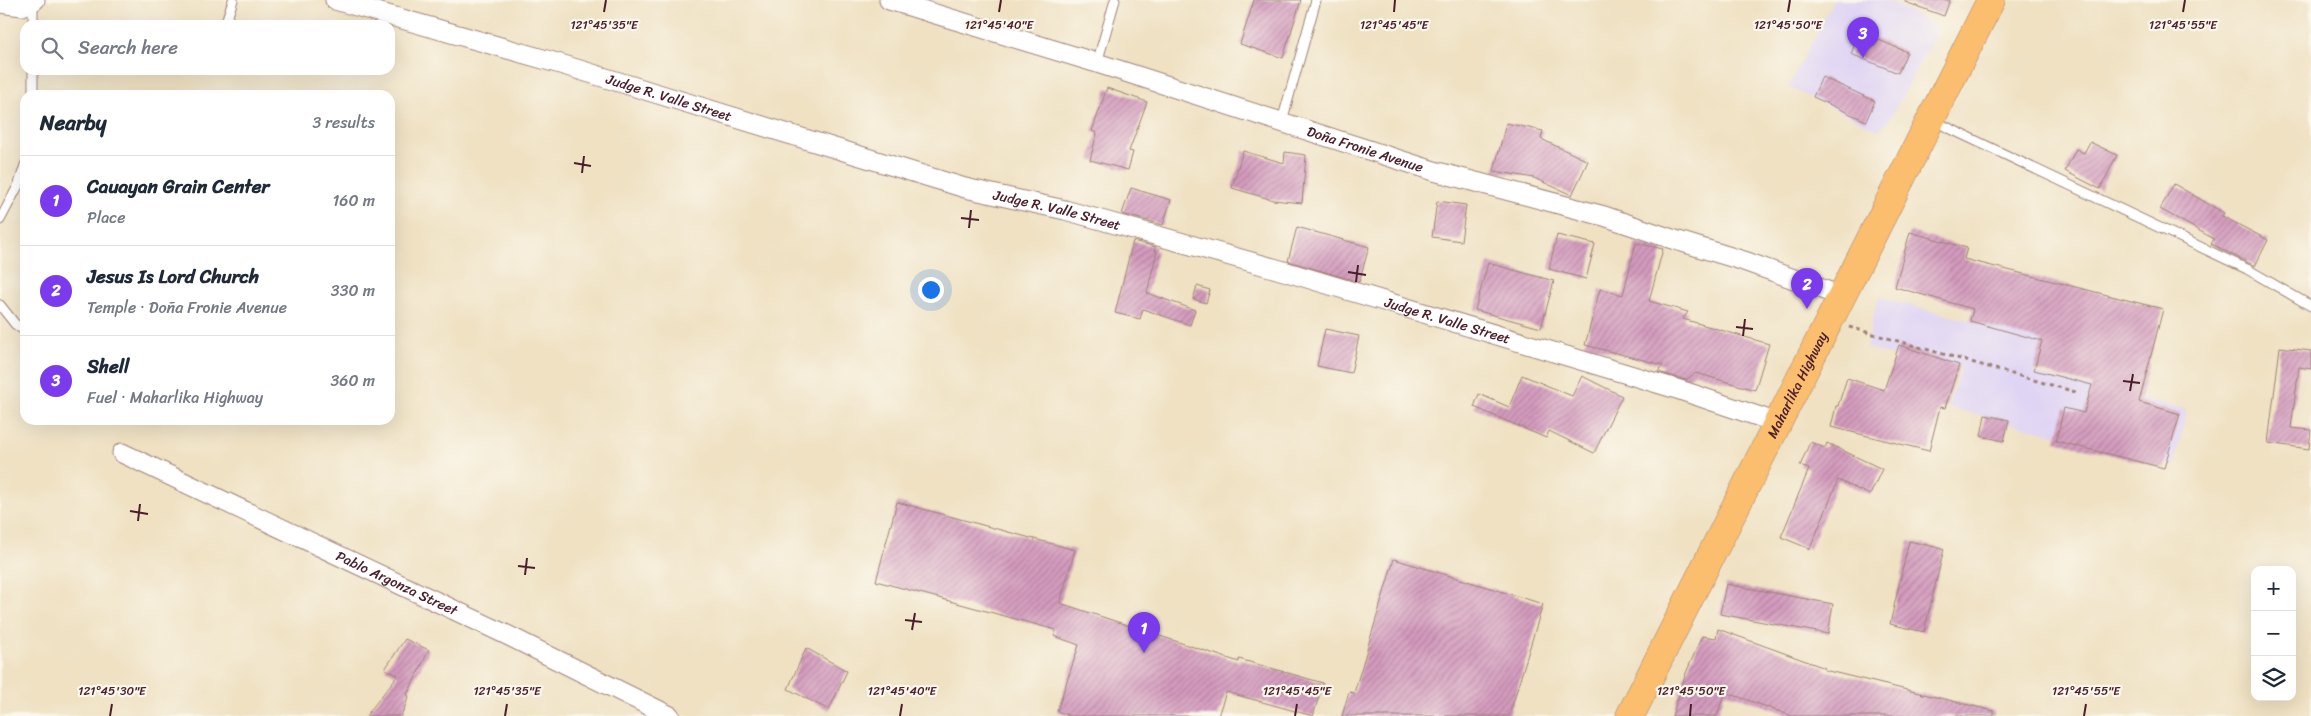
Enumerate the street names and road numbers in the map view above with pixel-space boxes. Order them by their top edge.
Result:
street label: Judge R. Valle Street [602,66,735,129]
street label: Doña Fronie Avenue [1304,119,1427,180]
street label: Judge R. Valle Street [990,182,1123,238]
street label: Judge R. Valle Street [1380,290,1513,351]
street label: Maharlika Highway [1760,327,1835,443]
street label: Pablo Argonza Street [332,544,463,623]

